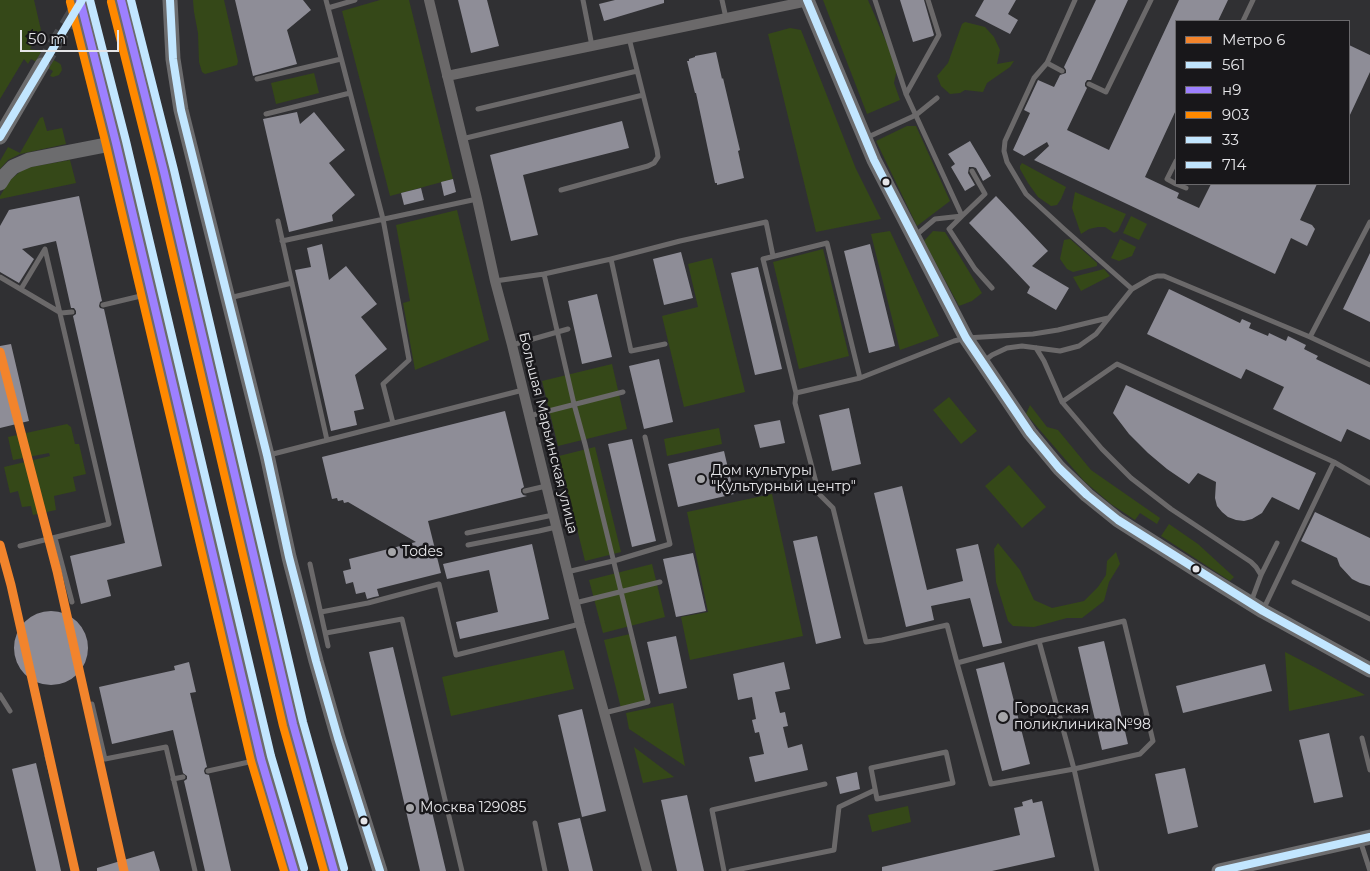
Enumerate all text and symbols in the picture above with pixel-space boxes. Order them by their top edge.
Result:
scale bar [22,20,121,52]
legend [1175,20,1350,185]
text: 50 m [28,29,66,48]
text: Метро 6 [1222,30,1285,49]
text: 561 [1222,55,1245,74]
text: н9 [1222,80,1241,99]
text: 903 [1222,105,1249,124]
text: 33 [1222,130,1239,149]
text: 714 [1222,155,1246,174]
unlabelled marker [881,177,891,187]
street label: Большая Марьинская улица [515,330,581,536]
place label: Дом культуры "Культурный центр" [711,463,856,496]
marker: Дом культуры "Культурный центр" [695,473,707,485]
place label: Todes [402,544,443,560]
marker: Todes [386,546,398,558]
unlabelled marker [1191,564,1201,574]
place label: Городская поликлиника №98 [1014,701,1151,734]
marker: Городская поликлиника №98 [996,710,1010,724]
place label: Москва 129085 [420,800,526,816]
marker: Москва 129085 [404,802,416,814]
unlabelled marker [359,816,369,826]

